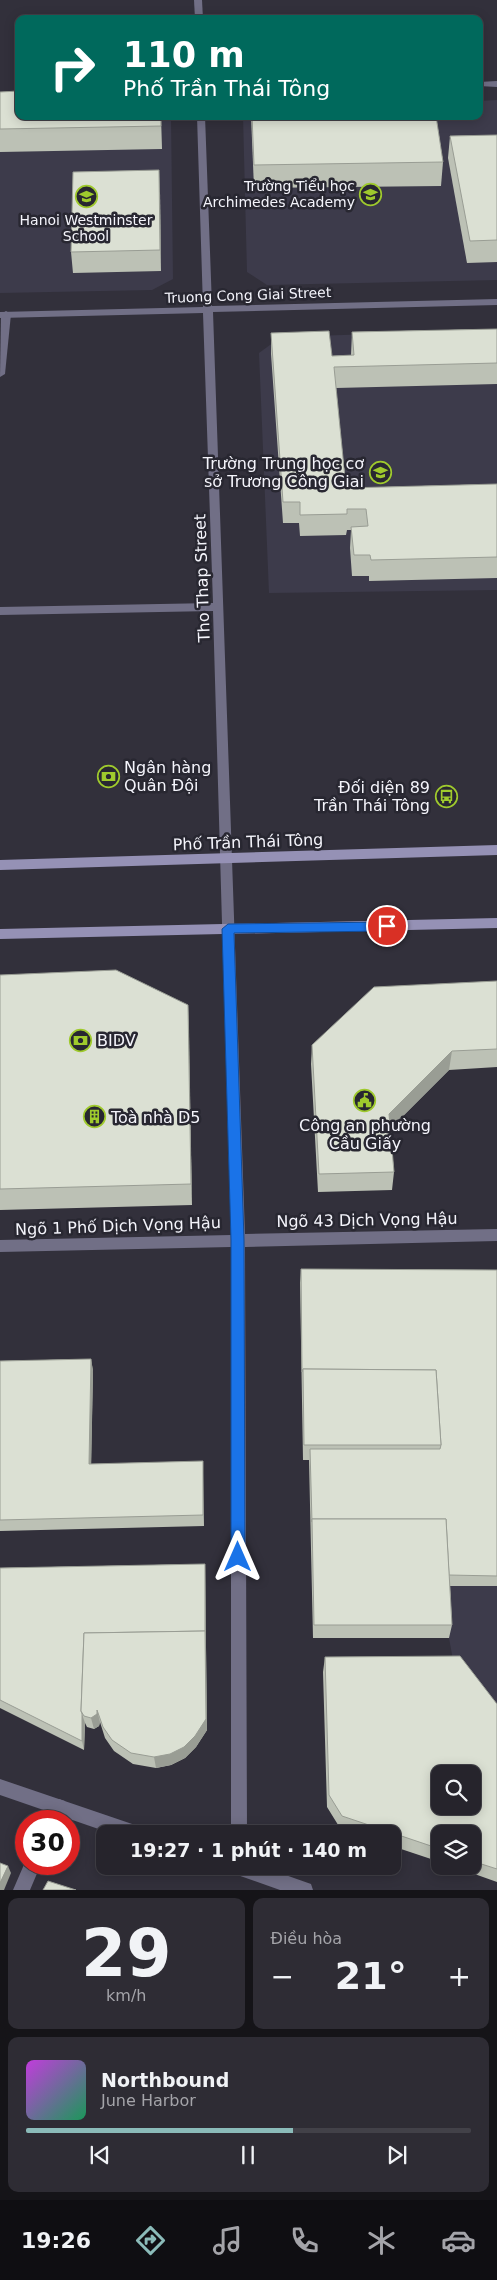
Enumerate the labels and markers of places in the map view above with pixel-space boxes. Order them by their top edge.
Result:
place label: Trường Tiểu học Archimedes Academy [203,178,355,210]
school or university icon: Trường Tiểu học Archimedes Academy [359,182,383,206]
school or university icon: Hanoi Westminster School [74,185,98,209]
place label: Hanoi Westminster School [20,212,153,244]
place label: Trường Trung học cơ sở Trương Công Giai [202,454,364,491]
school or university icon: Trường Trung học cơ sở Trương Công Giai [368,460,392,484]
place label: Ngân hàng Quân Đội [124,758,211,795]
bank icon: Ngân hàng Quân Đội [96,764,120,788]
place label: Đối diện 89 Trần Thái Tông [313,778,430,815]
bus stop icon: Đối diện 89 Trần Thái Tông [434,784,458,808]
pin [366,905,408,947]
bank icon: BIDV [69,1028,93,1052]
place label: BIDV [97,1031,136,1050]
public building icon: Công an phường Cầu Giấy [353,1089,377,1113]
building icon: Toà nhà D5 [83,1105,107,1129]
place label: Toà nhà D5 [110,1108,200,1127]
place label: Công an phường Cầu Giấy [299,1116,431,1153]

